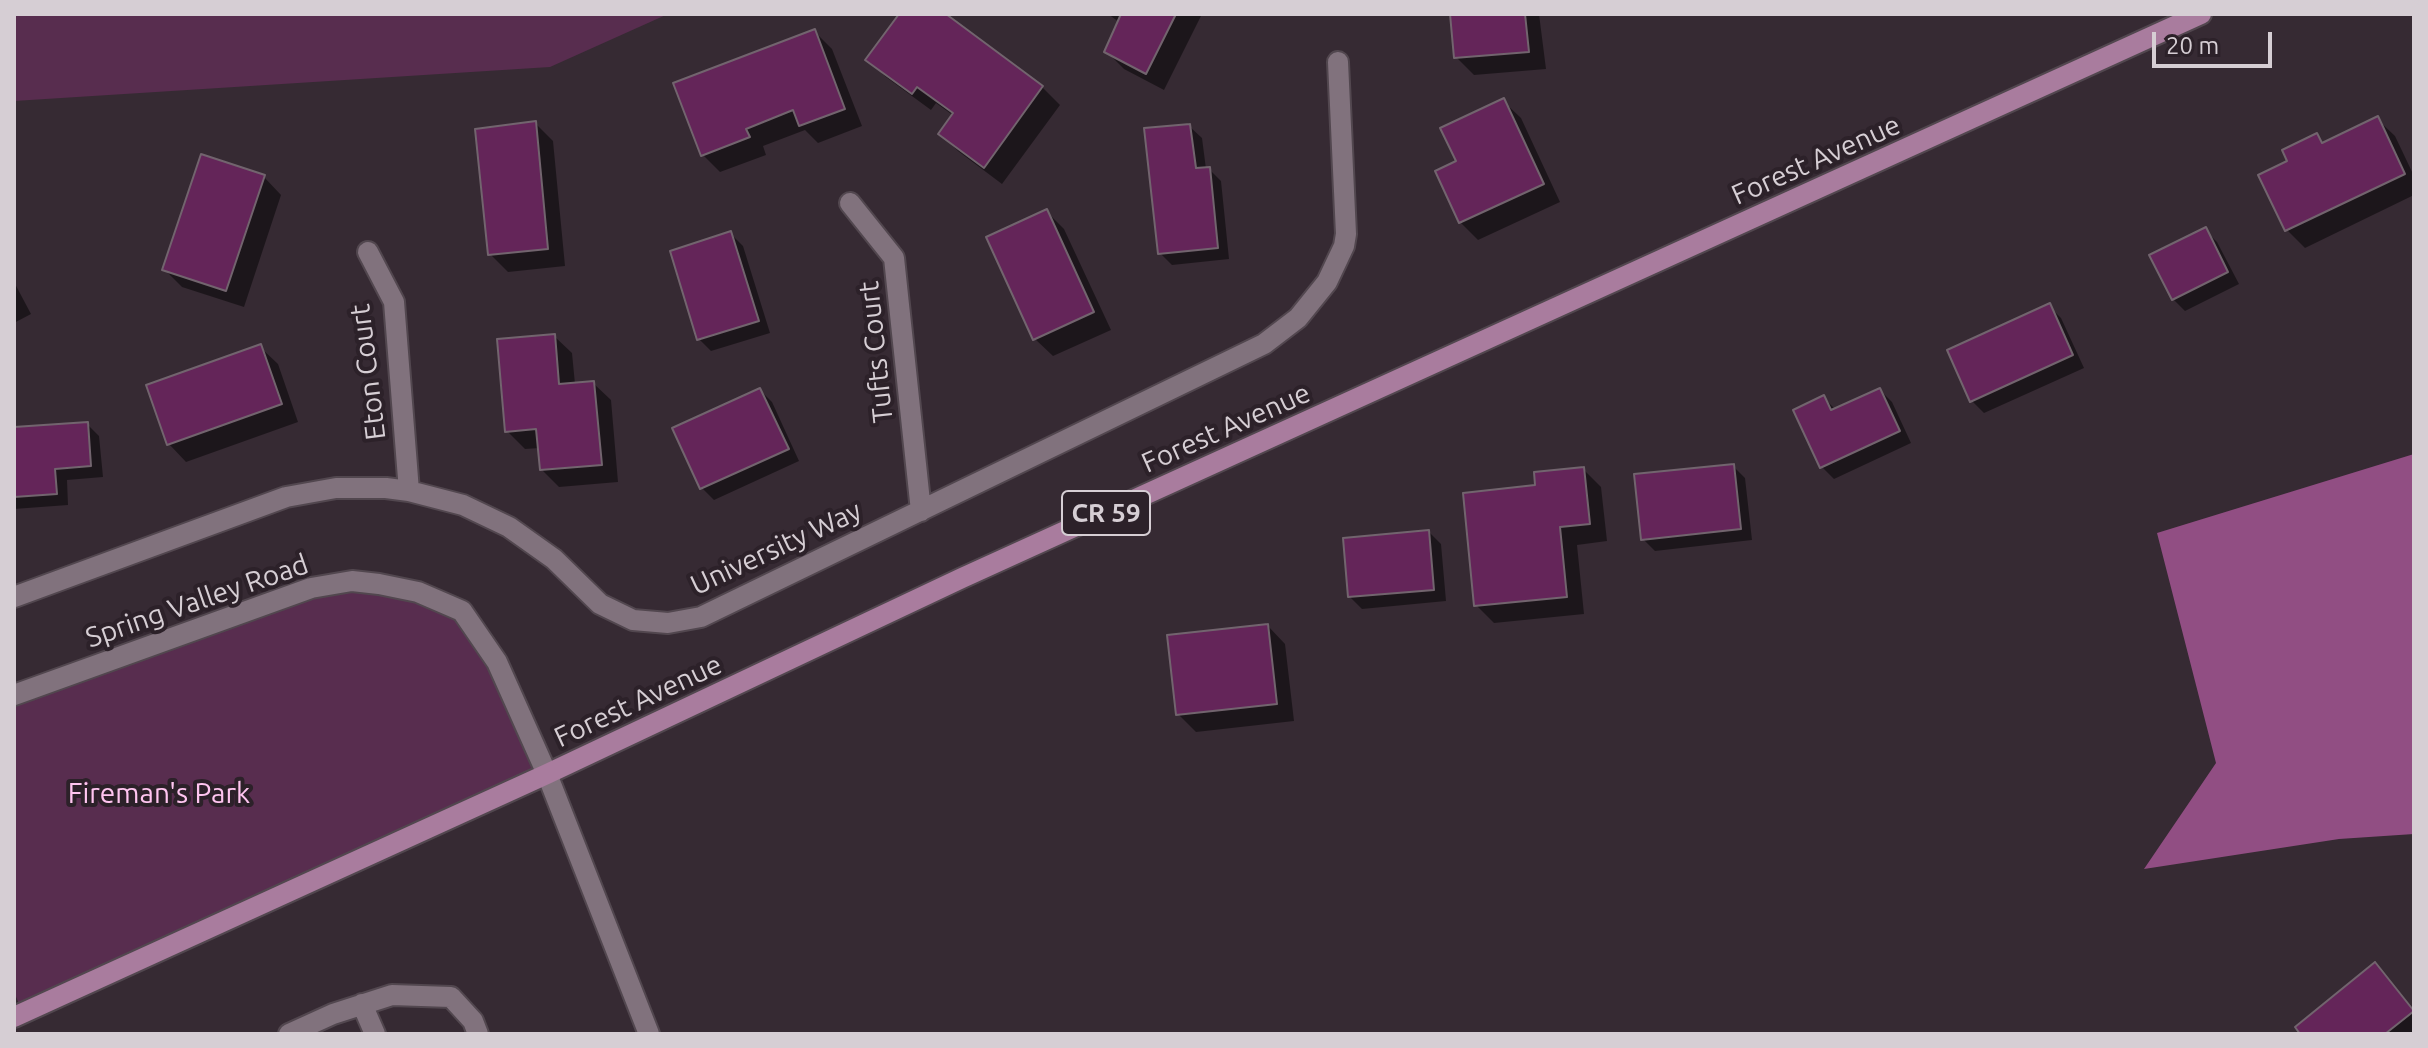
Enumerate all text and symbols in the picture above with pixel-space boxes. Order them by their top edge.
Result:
scale bar [2156,16,2276,66]
text: 20 m [2166,32,2219,59]
street label: Forest Avenue [1726,108,1906,212]
street label: Tufts Court [852,280,900,424]
street label: Eton Court [343,302,393,442]
street label: Forest Avenue [1136,376,1316,480]
road number: CR 59 [1062,491,1150,535]
street label: University Way [685,494,867,602]
street label: Spring Valley Road [81,547,313,655]
street label: Forest Avenue [549,648,727,754]
park label: Fireman's Park [68,777,250,811]

